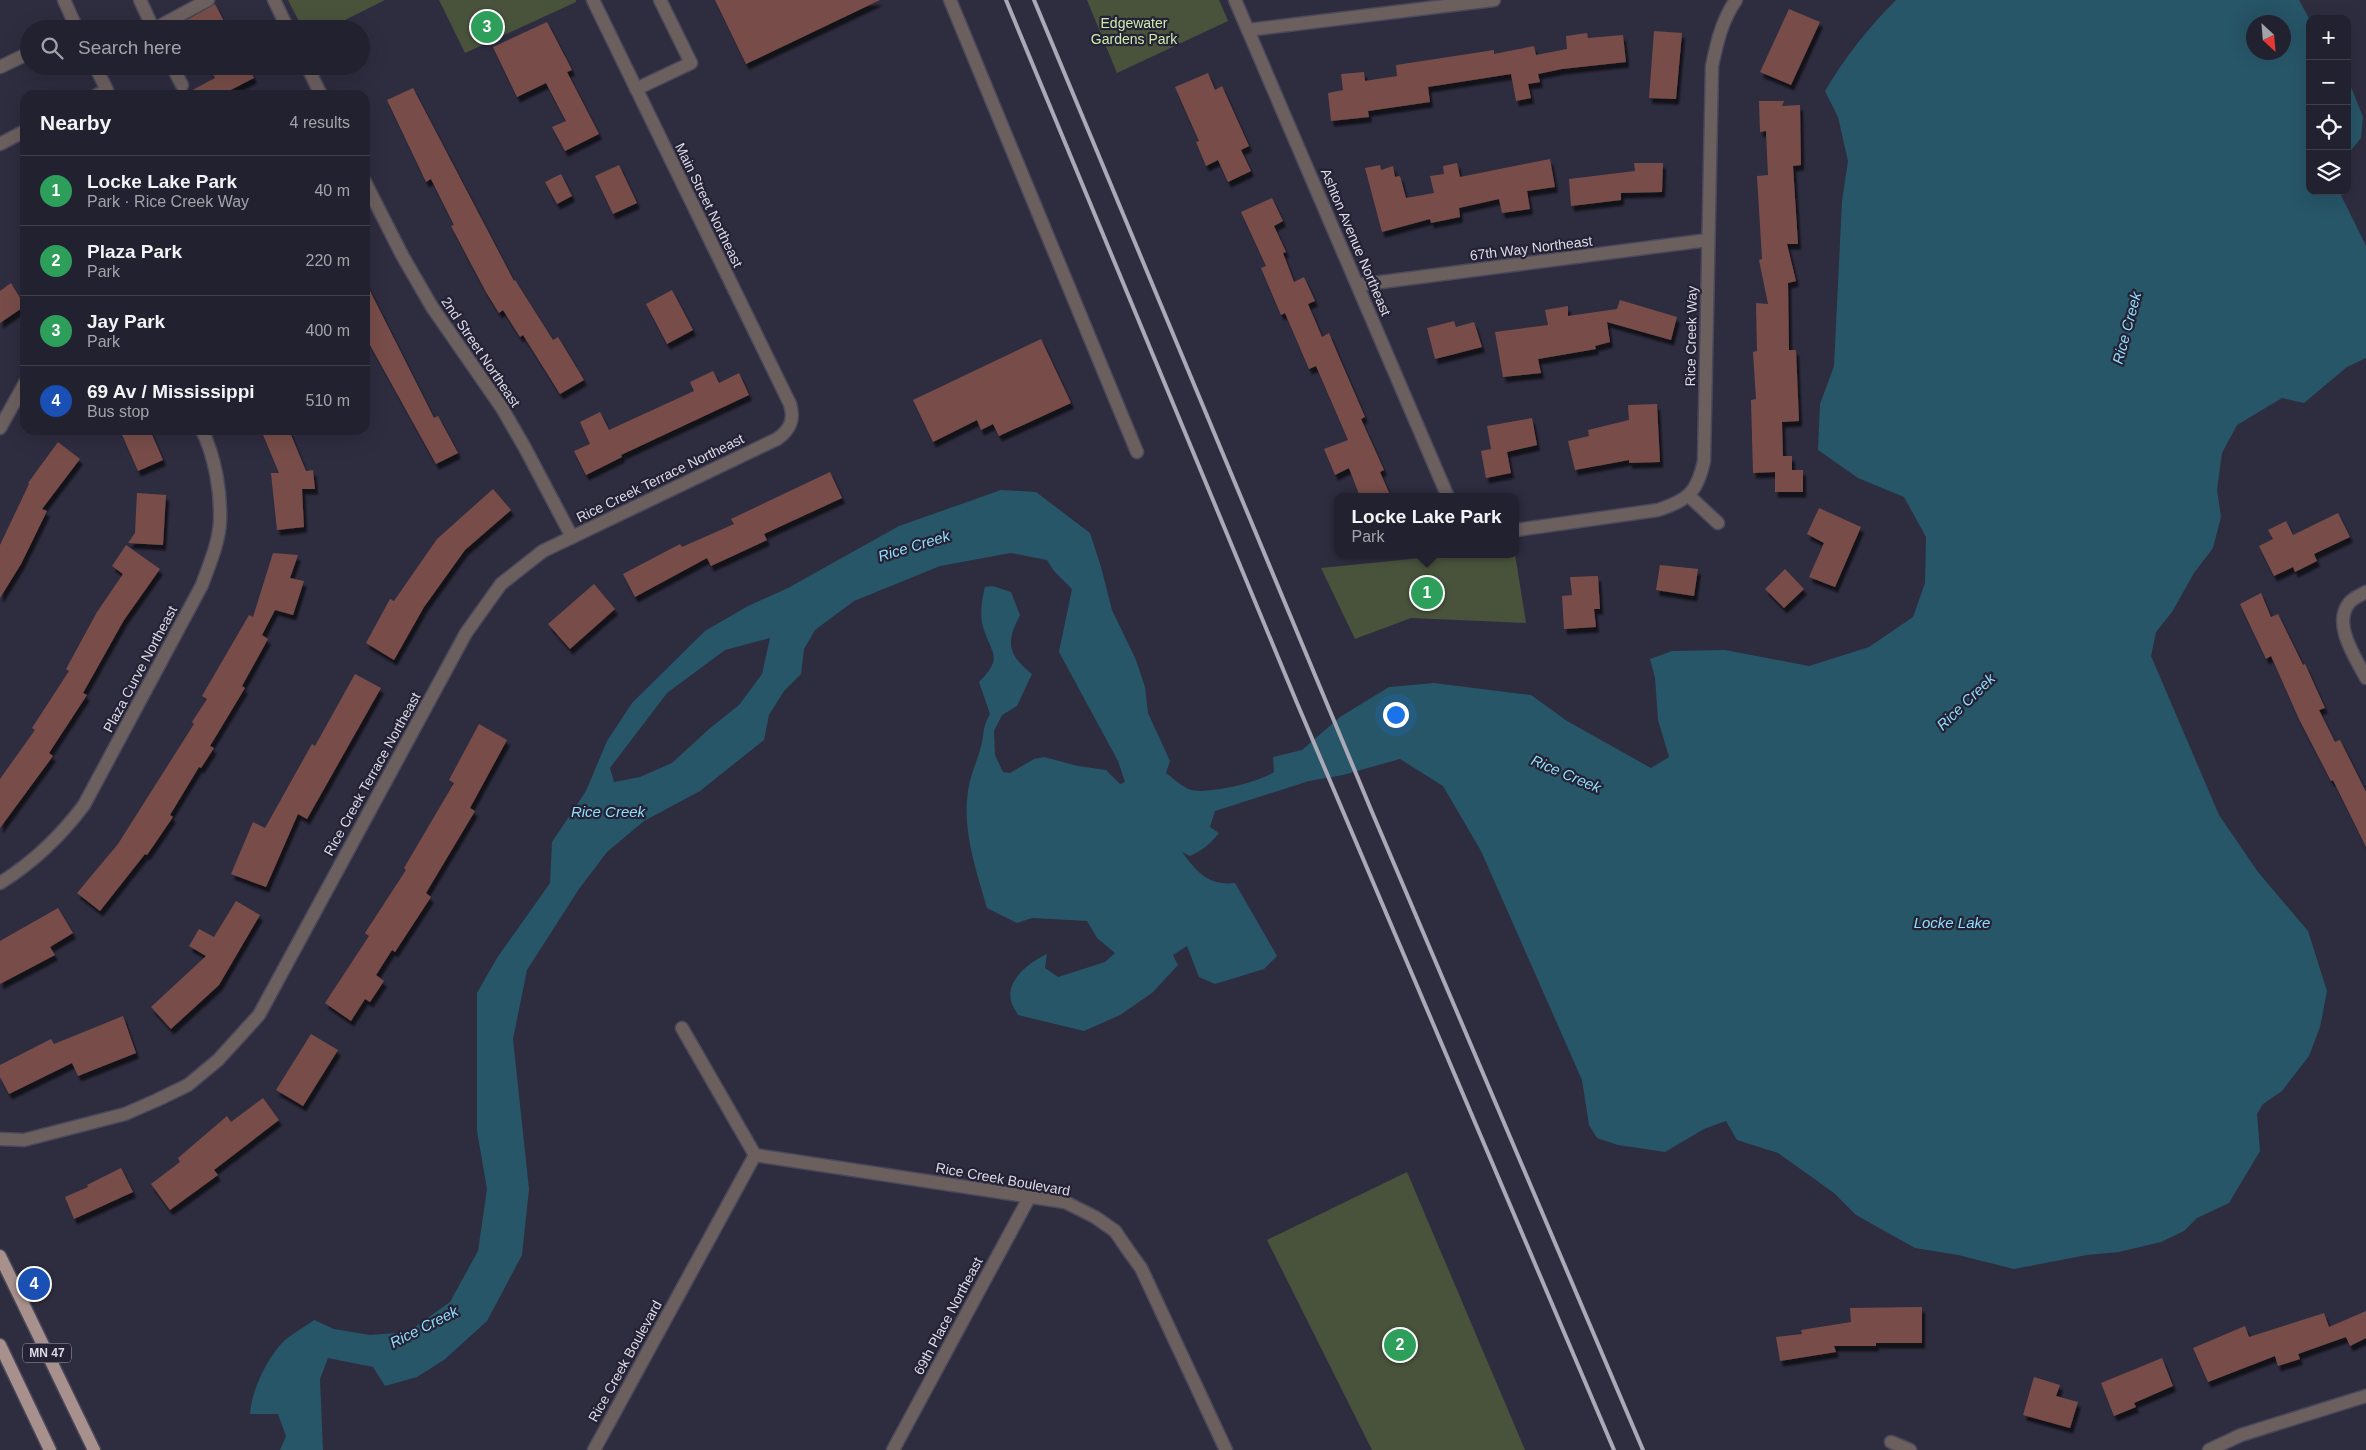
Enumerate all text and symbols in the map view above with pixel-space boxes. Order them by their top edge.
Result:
pin: 3 [471,8,503,46]
park label: Edgewater Gardens Park [1091,15,1178,47]
north arrow [2246,15,2291,60]
map controls [2306,15,2351,195]
button: + [2306,15,2351,60]
search box [20,20,370,75]
icon: search [38,34,66,62]
text: Search here [78,37,182,58]
button: − [2306,60,2351,105]
button: locate [2306,105,2351,150]
text: Nearby [40,111,111,134]
text: 4 results [290,114,350,131]
street label: Main Street Northeast [672,140,746,270]
button: layers [2306,150,2351,195]
street label: Ashton Avenue Northeast [1318,166,1394,318]
text: Locke Lake Park [87,171,237,192]
text: 1 [52,182,60,199]
text: 40 m [314,182,350,199]
text: Park · Rice Creek Way [87,193,249,210]
street label: 67th Way Northeast [1469,233,1593,263]
text: Plaza Park [87,241,182,262]
text: 2 [52,252,60,269]
text: 220 m [306,252,350,269]
text: Park [87,263,120,280]
street label: Rice Creek Way [1682,286,1700,386]
water label: Rice Creek [2109,288,2145,366]
street label: 2nd Street Northeast [438,294,524,410]
text: Jay Park [87,311,165,332]
text: 3 [52,322,60,339]
text: 400 m [306,322,350,339]
text: Park [87,333,120,350]
text: 69 Av / Mississippi [87,381,255,402]
text: 4 [52,392,60,409]
text: 510 m [306,392,350,409]
text: Bus stop [87,403,149,420]
street label: Rice Creek Terrace Northeast [574,430,746,526]
popup [1334,493,1519,558]
text: Locke Lake Park [1352,506,1501,527]
water label: Rice Creek [876,526,953,564]
text: Park [1352,528,1384,545]
pin: 1 [1411,574,1443,612]
street label: Plaza Curve Northeast [100,603,180,735]
water label: Rice Creek [1933,669,1999,734]
street label: Rice Creek Terrace Northeast [320,690,424,858]
your location [1383,702,1409,728]
water label: Rice Creek [1529,751,1605,796]
water label: Rice Creek [571,803,647,820]
water label: Locke Lake [1914,914,1990,931]
street label: Rice Creek Boulevard [935,1159,1071,1199]
street label: 69th Place Northeast [910,1254,986,1377]
pin: 4 [18,1265,50,1303]
street label: Rice Creek Boulevard [585,1298,665,1424]
water label: Rice Creek [387,1301,462,1351]
pin: 2 [1384,1326,1416,1364]
road number: MN 47 [23,1344,71,1362]

